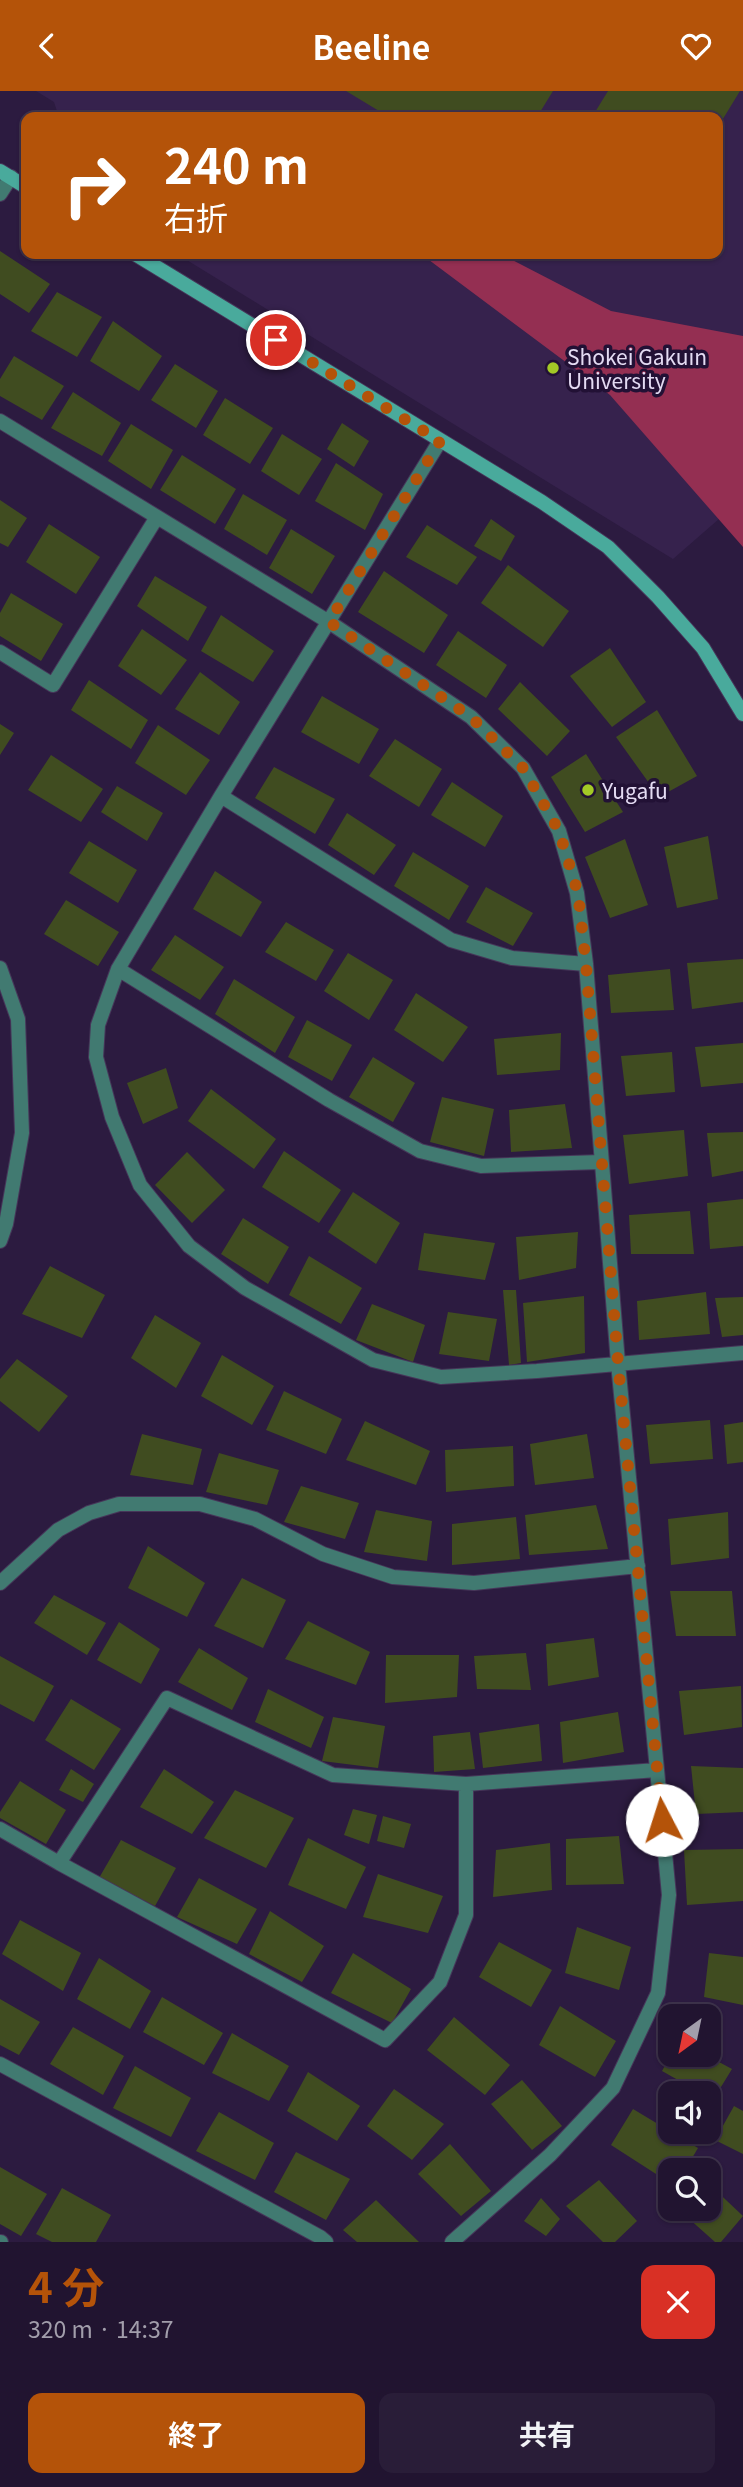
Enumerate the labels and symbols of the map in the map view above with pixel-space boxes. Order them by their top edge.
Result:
pin [246,310,306,370]
place label: Shokei Gakuin University [567,341,707,395]
marker: Shokei Gakuin University [545,360,561,376]
place label: Yugafu [601,775,668,805]
marker: Yugafu [580,782,596,798]
position arrow [625,1783,699,1857]
north arrow [658,2004,721,2067]

